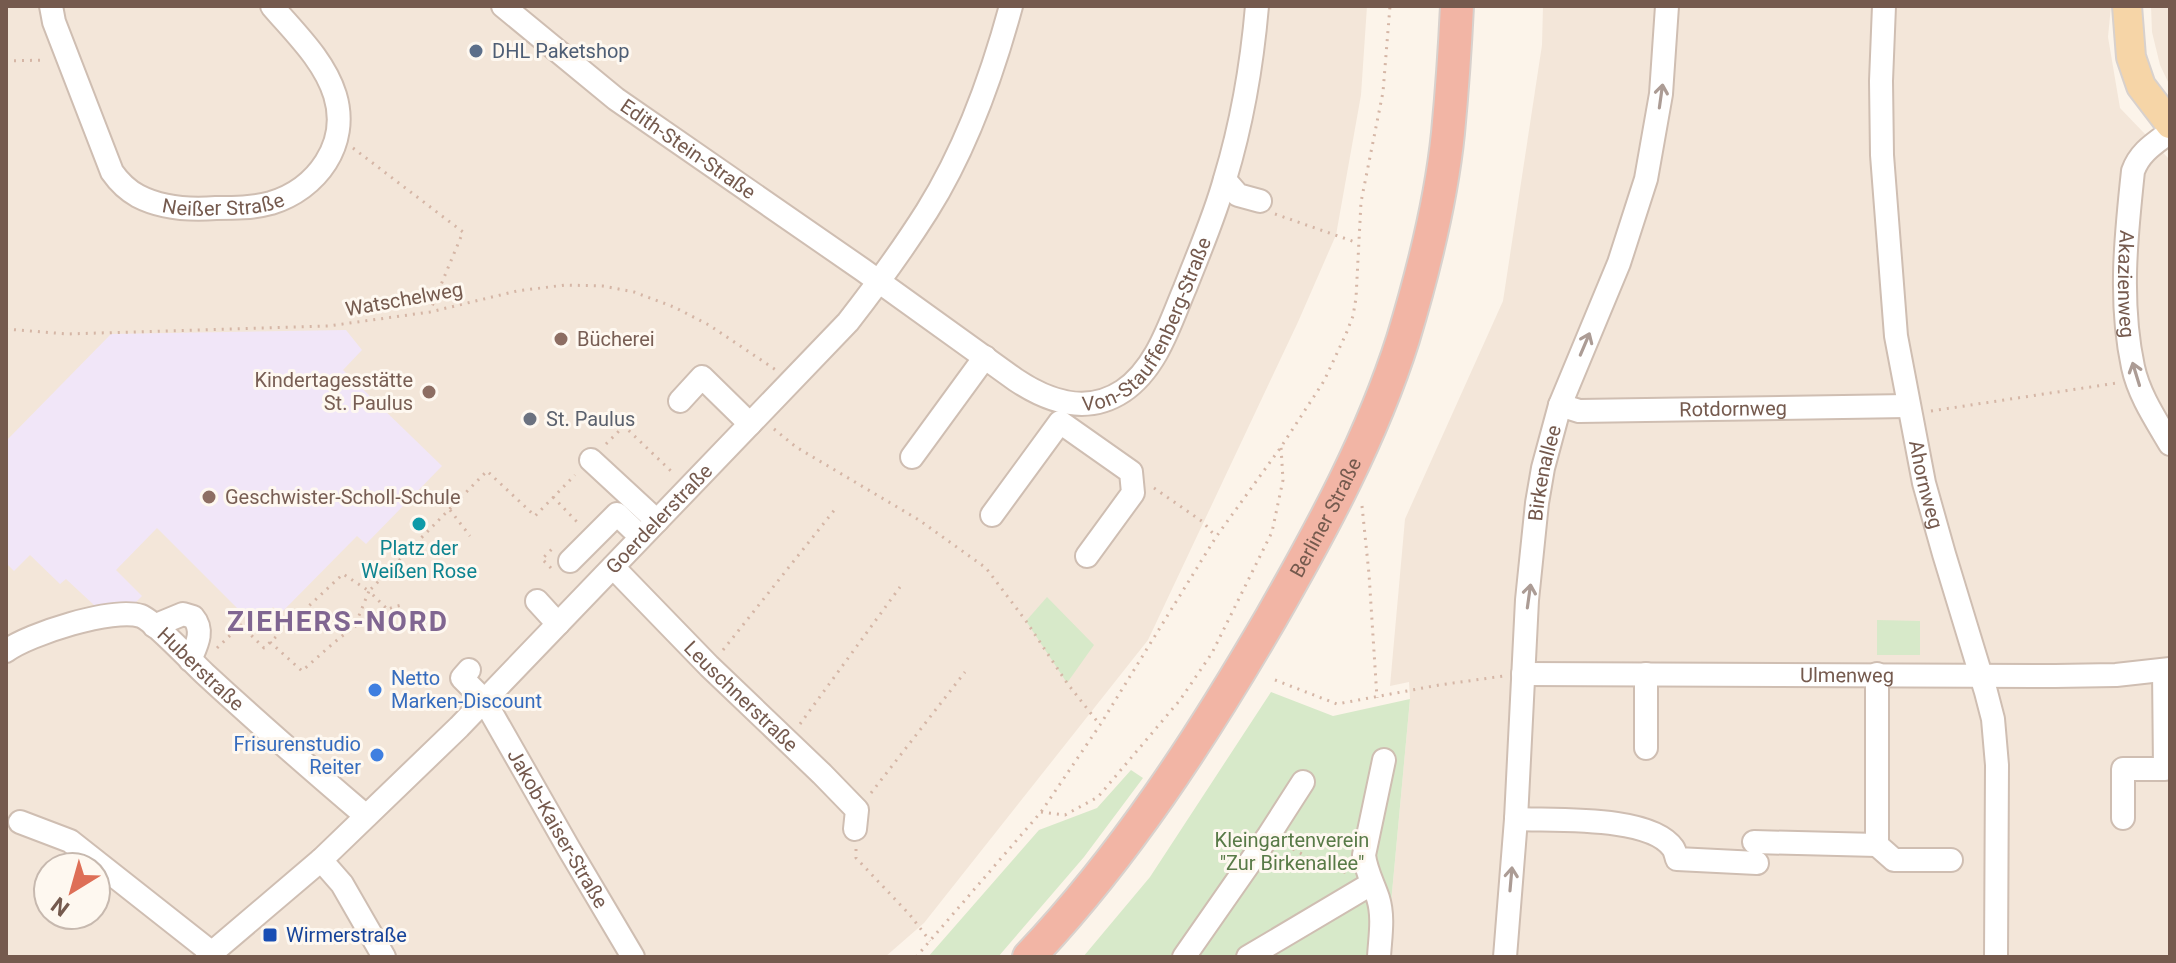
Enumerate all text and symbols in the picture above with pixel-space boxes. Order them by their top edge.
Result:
place label: DHL Paketshop [492,39,630,63]
marker: DHL Paketshop [467,42,485,60]
one-way arrow [1654,84,1669,110]
street label: Edith-Stein-Straße [616,94,760,204]
street label: Neißer Straße [160,187,288,221]
street label: Akazienweg [2113,229,2140,339]
street label: Von-Stauffenberg-Straße [1081,234,1216,416]
street label: Watschelweg [343,277,465,321]
place label: Bücherei [577,327,655,351]
marker: Bücherei [552,330,570,348]
one-way arrow [1578,332,1593,357]
one-way arrow [2128,362,2143,388]
place label: Kindertagesstätte St. Paulus [254,368,413,415]
marker: Kindertagesstätte St. Paulus [420,383,438,401]
street label: Rotdornweg [1679,396,1787,421]
place label: St. Paulus [546,407,635,431]
marker: St. Paulus [521,410,539,428]
street label: Birkenallee [1523,422,1566,522]
street label: Ahornweg [1904,438,1948,531]
street label: Berliner Straße [1285,454,1366,581]
street label: Goerdelerstraße [601,459,717,579]
place label: Geschwister-Scholl-Schule [225,485,461,509]
marker: Geschwister-Scholl-Schule [200,488,218,506]
marker: Platz der Weißen Rose [410,515,428,533]
place label: Platz der Weißen Rose [361,536,477,583]
one-way arrow [1522,584,1537,609]
district label: ZIEHERS-NORD [227,605,449,638]
street label: Huberstraße [153,622,249,716]
street label: Leuschnerstraße [679,636,803,757]
street label: Ulmenweg [1800,663,1894,687]
place label: Netto Marken-Discount [391,666,542,713]
marker: Netto Marken-Discount [366,681,384,699]
place label: Frisurenstudio Reiter [234,732,361,779]
street label: Jakob-Kaiser-Straße [502,745,613,913]
marker: Frisurenstudio Reiter [368,746,386,764]
park label: Kleingartenverein "Zur Birkenallee" [1215,828,1369,875]
north arrow [32,851,112,931]
one-way arrow [1504,866,1519,893]
text: N [47,892,74,921]
place label: Wirmerstraße [286,923,407,947]
marker: Wirmerstraße [261,926,279,944]

